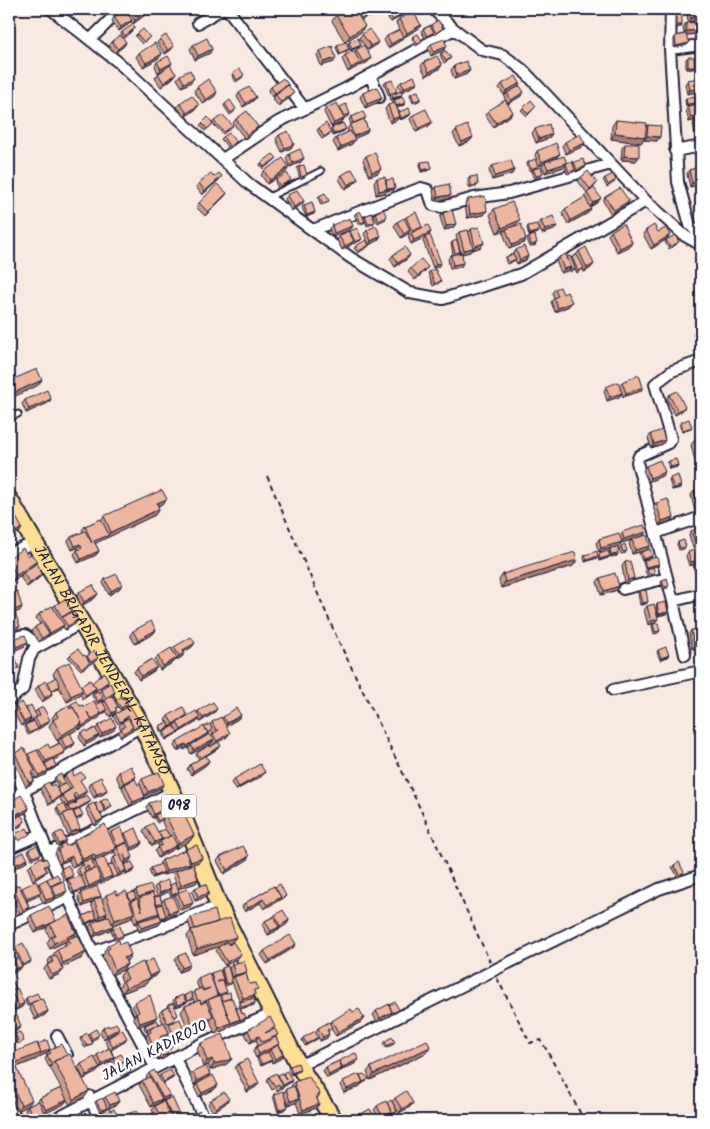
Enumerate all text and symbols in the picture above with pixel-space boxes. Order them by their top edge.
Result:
street label: JALAN BRIGADIR JENDERAL KATAMSO [27,541,175,779]
road number: 098 [162,794,196,818]
street label: JALAN KADIROJO [98,1014,212,1088]

